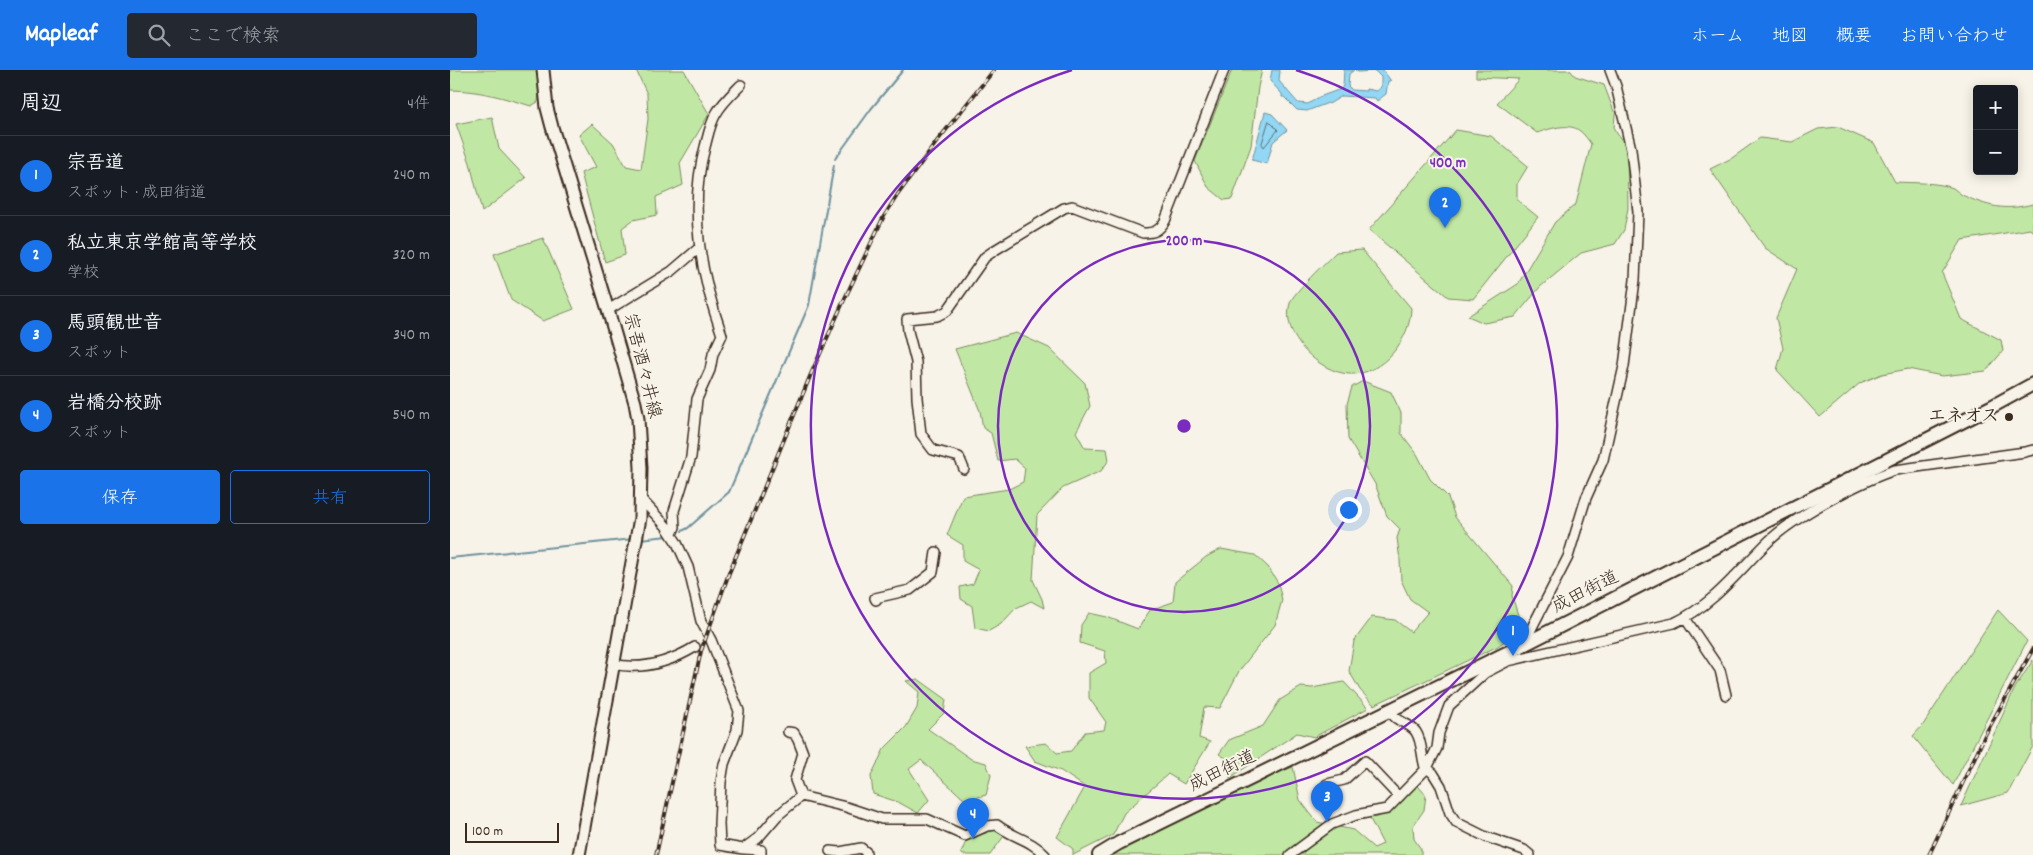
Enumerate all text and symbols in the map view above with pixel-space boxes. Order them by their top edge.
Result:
search box [127,13,477,58]
text: Mapleaf [25,18,97,52]
icon: search [145,21,173,49]
text: ここで検索 [185,24,280,51]
text: ホーム [1691,25,1744,50]
text: 地図 [1772,25,1808,50]
text: 概要 [1836,25,1872,50]
text: お問い合わせ [1900,25,2008,50]
map controls [1973,85,2018,175]
button: + [1973,85,2018,130]
text: 周辺 [20,90,62,120]
text: 4件 [407,93,430,116]
button: − [1973,130,2018,175]
text: 宗吾道 [67,151,124,178]
text: 400 m [1430,153,1466,175]
text: 1 [34,164,38,187]
text: 240 m [393,164,430,187]
text: スポット · 成田街道 [67,182,206,205]
pin: 2 [1429,187,1461,228]
text: 私立東京学館高等学校 [67,231,257,258]
text: 200 m [1166,231,1202,253]
text: 2 [33,244,40,267]
text: 320 m [393,244,430,267]
text: 学校 [67,262,99,285]
text: 馬頭観世音 [67,311,162,338]
street label: 宗吾酒々井線 [616,311,666,421]
text: 3 [32,324,40,347]
text: 340 m [393,324,430,347]
text: スポット [67,342,131,365]
text: 岩橋分校跡 [67,391,162,418]
text: 4 [33,404,39,427]
text: 540 m [393,404,430,427]
place label: エネオス [1928,405,1999,430]
marker: エネオス [2003,411,2015,423]
centre of rings [1175,417,1193,435]
text: スポット [67,422,131,445]
button: 保存 [20,470,220,524]
button: 共有 [230,470,430,524]
your location [1336,497,1362,523]
street label: 成田街道 [1548,566,1624,620]
pin: 1 [1497,615,1529,656]
street label: 成田街道 [1185,745,1261,799]
pin: 3 [1311,781,1343,822]
pin: 4 [957,798,989,839]
scale bar [465,820,559,843]
text: 100 m [472,822,503,842]

